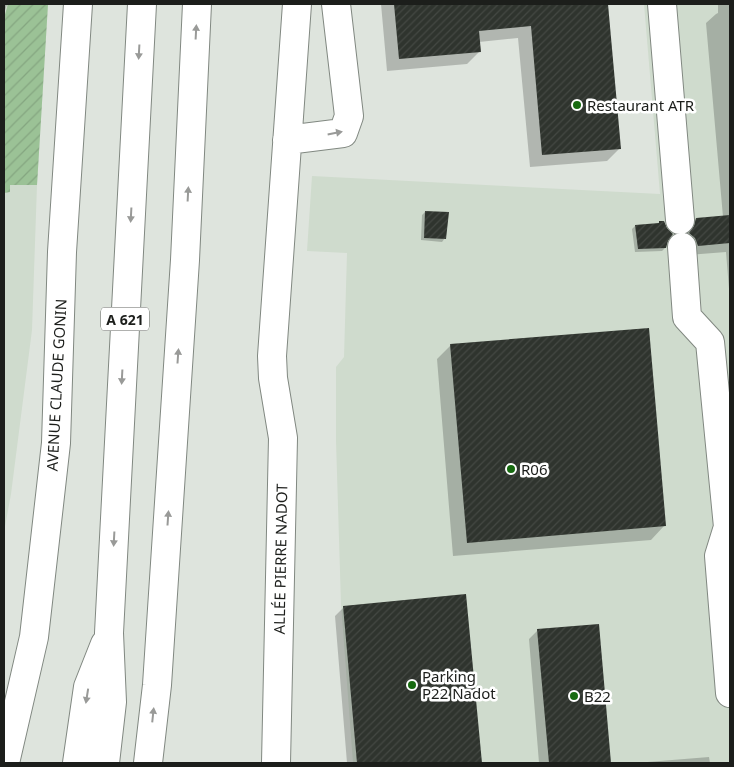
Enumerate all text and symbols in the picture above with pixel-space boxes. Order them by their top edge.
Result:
one-way arrow [192,24,200,40]
one-way arrow [135,45,143,61]
place label: Restaurant ATR [587,95,695,115]
marker: Restaurant ATR [571,99,583,111]
one-way arrow [328,129,344,137]
one-way arrow [184,186,192,202]
one-way arrow [126,207,134,223]
street label: AVENUE CLAUDE GONIN [41,298,71,472]
road number: A 621 [101,308,149,330]
one-way arrow [175,347,183,363]
one-way arrow [118,369,126,385]
place label: R06 [521,459,548,479]
marker: R06 [505,463,517,475]
street label: ALLÉE PIERRE NADOT [269,483,291,635]
one-way arrow [164,510,172,526]
one-way arrow [109,532,117,548]
place label: Parking P22 Nadot [422,666,496,703]
marker: Parking P22 Nadot [406,679,418,691]
place label: B22 [584,686,611,706]
one-way arrow [83,688,91,704]
marker: B22 [568,690,580,702]
one-way arrow [149,706,157,722]

